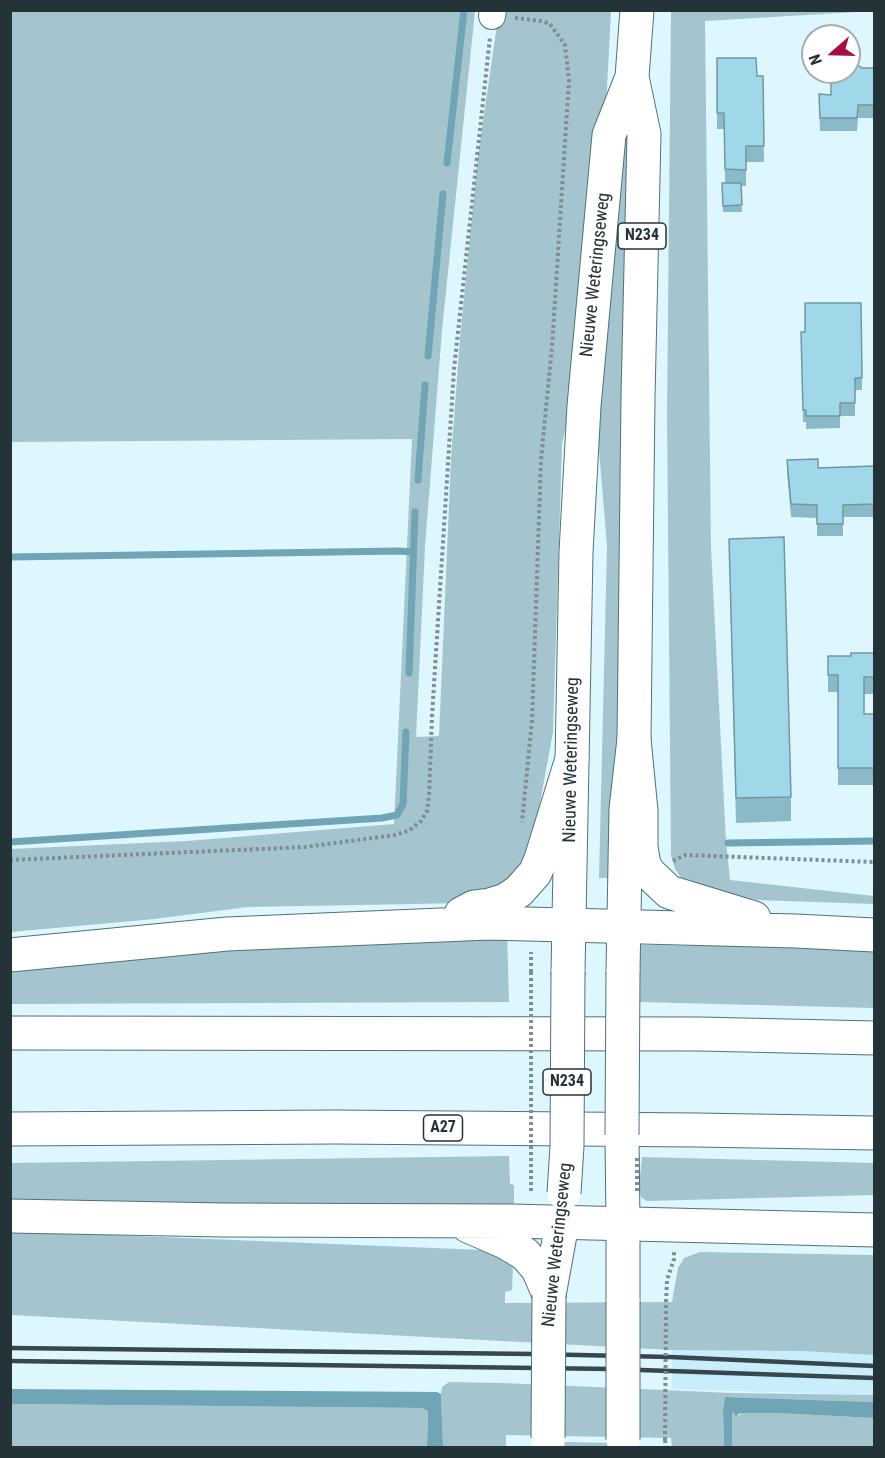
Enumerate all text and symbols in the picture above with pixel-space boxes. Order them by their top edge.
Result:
north arrow [801,24,861,84]
text: N [805,52,826,68]
street label: Nieuwe Weteringseweg [577,192,615,358]
road number: N234 [618,223,666,249]
street label: Nieuwe Weteringseweg [560,677,584,843]
road number: N234 [543,1069,591,1095]
road number: A27 [424,1115,462,1141]
street label: Nieuwe Weteringseweg [539,1162,577,1328]

